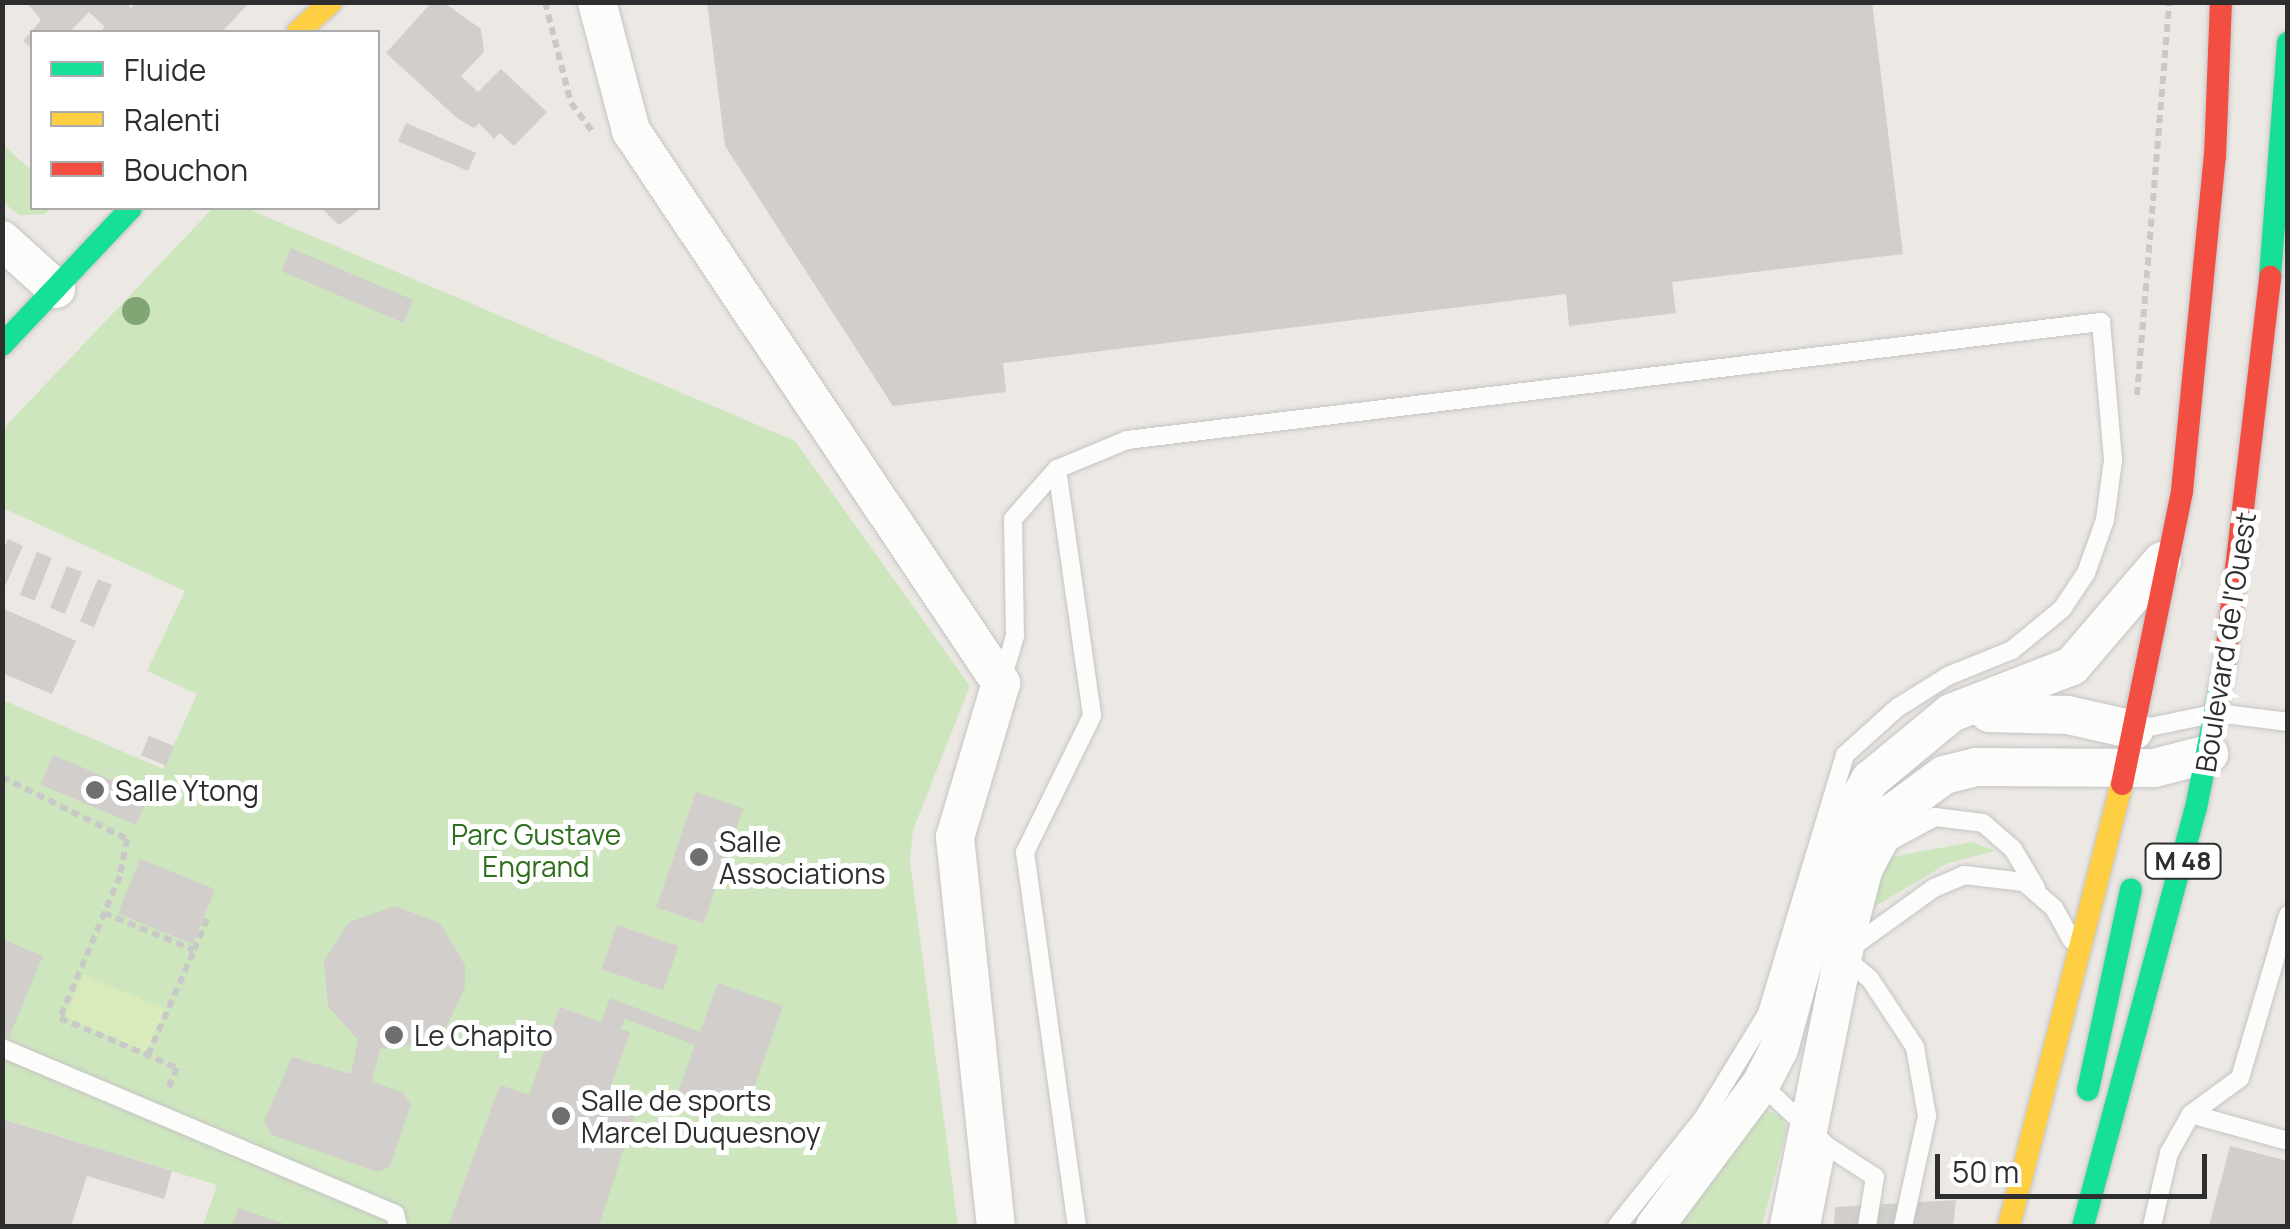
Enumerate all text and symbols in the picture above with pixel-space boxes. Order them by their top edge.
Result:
legend [30,30,380,210]
text: Fluide [124,49,206,90]
text: Ralenti [124,99,221,140]
text: Bouchon [124,149,248,190]
street label: Boulevard de l'Ouest [2188,509,2262,775]
place label: Salle Ytong [115,773,259,807]
marker: Salle Ytong [84,779,106,801]
park label: Parc Gustave Engrand [451,817,621,883]
place label: Salle Associations [719,824,886,890]
road number: M 48 [2143,841,2223,881]
marker: Salle Associations [688,846,710,868]
place label: Le Chapito [414,1018,553,1052]
marker: Le Chapito [383,1024,405,1046]
place label: Salle de sports Marcel Duquesnoy [581,1083,821,1149]
marker: Salle de sports Marcel Duquesnoy [550,1105,572,1127]
scale bar [1940,1134,2212,1196]
text: 50 m [1952,1151,2019,1192]

